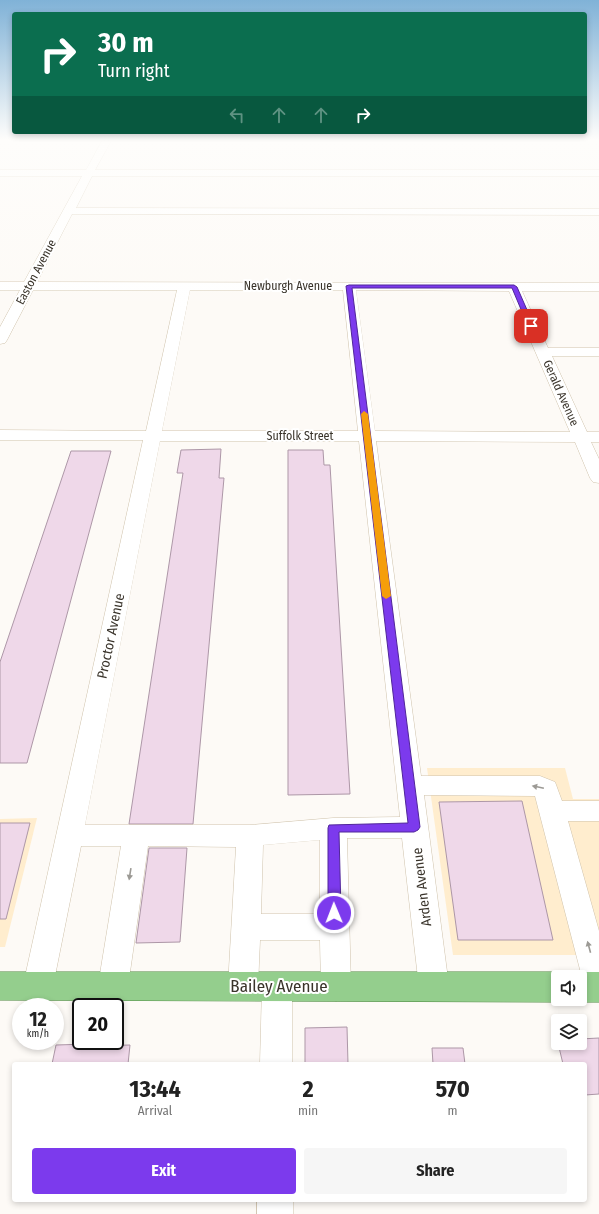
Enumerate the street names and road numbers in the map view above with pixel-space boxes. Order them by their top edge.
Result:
street label: Easton Avenue [13,237,59,307]
street label: Newburgh Avenue [244,279,332,293]
street label: Gerald Avenue [540,358,582,428]
street label: Suffolk Street [267,429,333,443]
street label: Proctor Avenue [94,592,128,680]
street label: Arden Avenue [409,847,435,927]
street label: Bailey Avenue [230,976,328,997]

